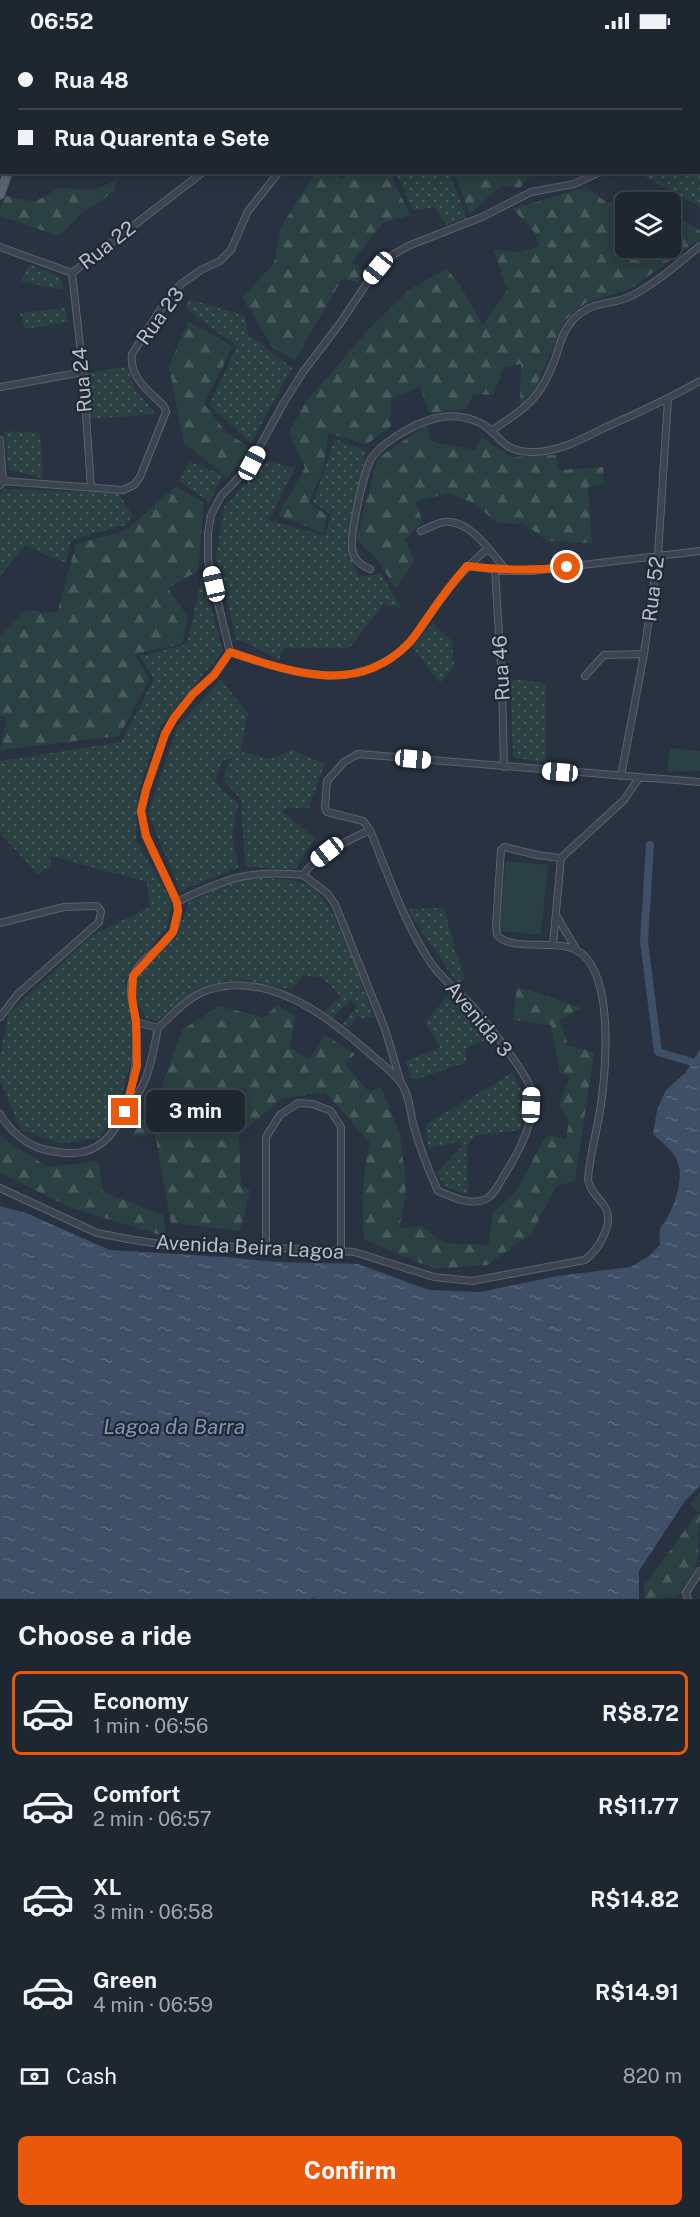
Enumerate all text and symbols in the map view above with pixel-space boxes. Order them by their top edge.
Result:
text: 06:52 [30,8,93,34]
text: Rua 48 [54,67,129,93]
text: Rua Quarenta e Sete [54,125,270,151]
map controls [615,192,681,258]
button: layers [615,192,681,258]
street label: Rua 22 [74,216,140,274]
car [360,248,396,288]
street label: Rua 23 [131,282,189,350]
street label: Rua 24 [67,346,97,414]
car [236,443,268,483]
route start [553,553,580,580]
street label: Rua 52 [637,555,669,623]
car [201,564,227,604]
street label: Rua 46 [487,634,515,702]
car [394,748,432,770]
car [541,761,579,783]
car [307,834,347,870]
street label: Avenida 3 [441,976,517,1062]
car [521,1087,541,1123]
callout: 3 min [146,1091,245,1133]
route end [111,1098,138,1125]
text: 3 min [169,1099,222,1123]
street label: Avenida Beira Lagoa [155,1230,345,1264]
water label: Lagoa da Barra [103,1414,245,1439]
text: Choose a ride [18,1619,192,1651]
icon: car [21,1686,75,1740]
text: Economy [93,1688,189,1714]
text: R$8.72 [602,1700,679,1726]
text: 1 min · 06:56 [93,1714,208,1738]
icon: car [21,1779,75,1833]
text: Comfort [93,1781,180,1807]
text: R$11.77 [598,1793,679,1819]
text: 2 min · 06:57 [93,1807,212,1831]
icon: car [21,1872,75,1926]
text: XL [93,1874,121,1900]
text: R$14.82 [590,1886,679,1912]
text: 3 min · 06:58 [93,1900,213,1924]
icon: car [21,1965,75,2019]
text: Green [93,1967,157,1993]
text: R$14.91 [595,1979,679,2005]
text: 4 min · 06:59 [93,1993,213,2017]
icon: cash [18,2060,51,2093]
text: Cash [66,2063,117,2089]
text: 820 m [623,2064,682,2088]
button: Confirm [18,2136,682,2205]

